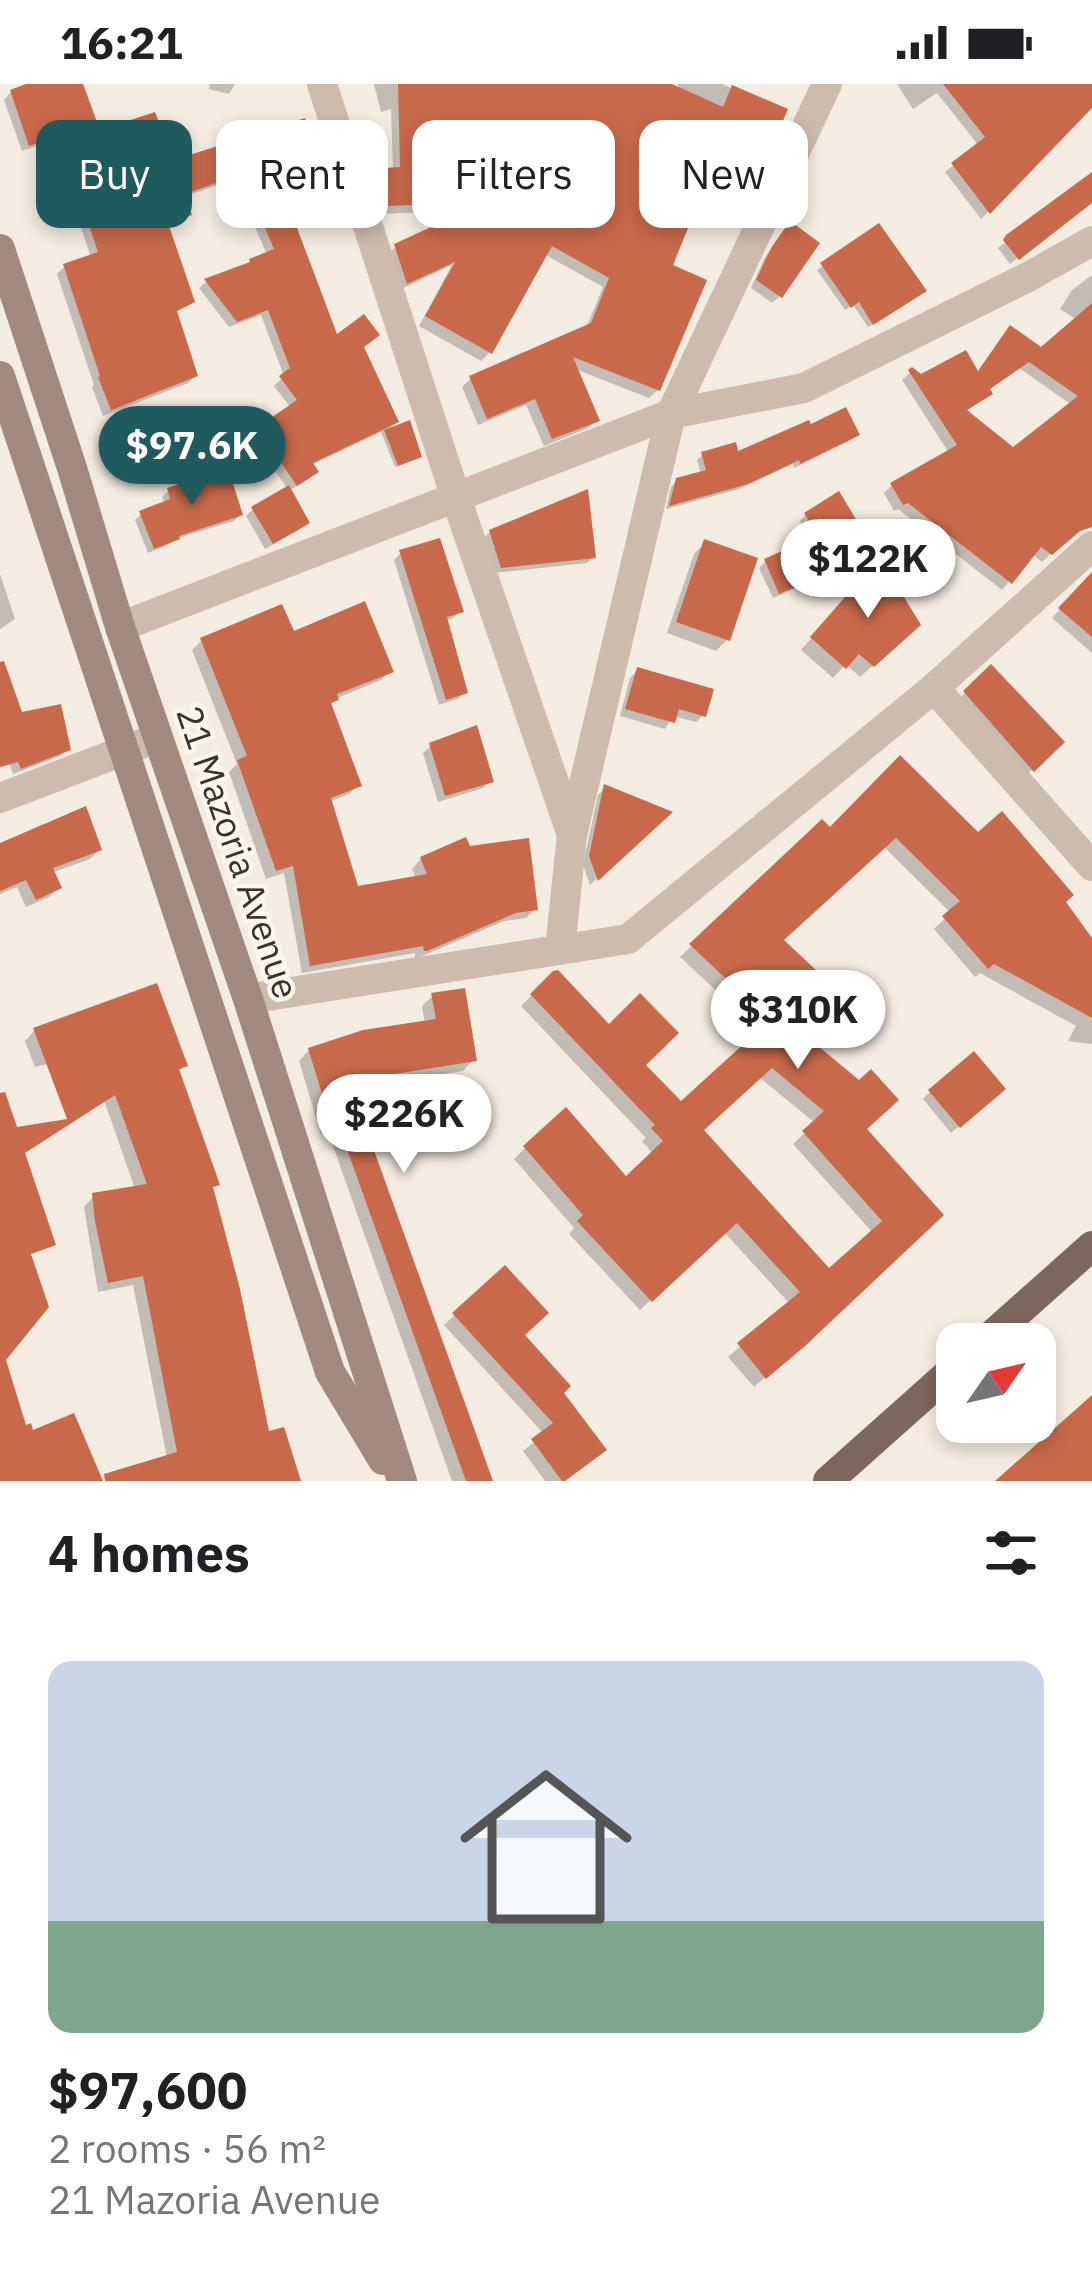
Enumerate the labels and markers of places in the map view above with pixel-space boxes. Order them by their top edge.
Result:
pin: $97.6K [94,406,290,508]
pin: $122K [784,519,952,621]
pin: $310K [714,970,882,1072]
pin: $226K [320,1074,488,1176]

